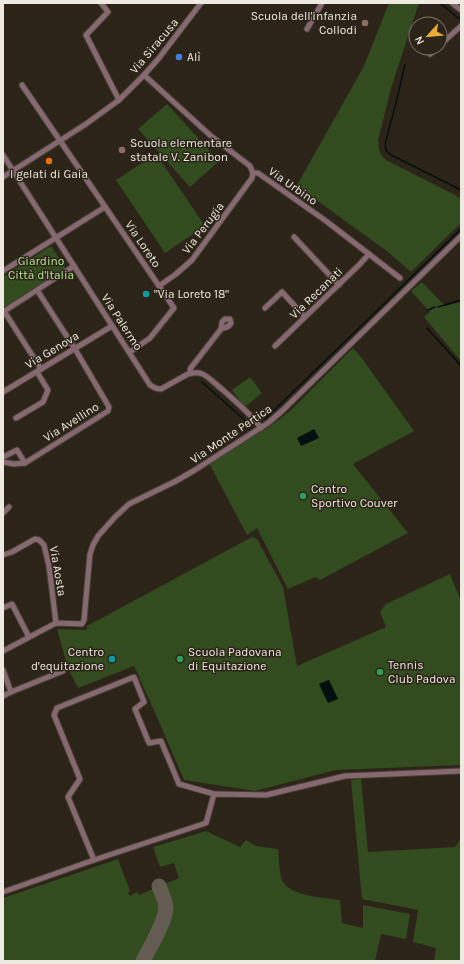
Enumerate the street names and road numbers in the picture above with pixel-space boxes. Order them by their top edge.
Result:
street label: Via Siracusa [127,15,181,77]
street label: Via Urbino [266,164,320,208]
street label: Via Perugia [179,199,227,257]
street label: Via Loreto [122,218,164,270]
street label: Via Recanati [287,264,345,322]
street label: Via Palermo [99,291,145,353]
street label: Via Genova [23,329,81,371]
street label: Via Avellino [41,399,101,445]
street label: Via Monte Pertica [188,402,274,466]
street label: Via Aosta [47,545,69,597]

